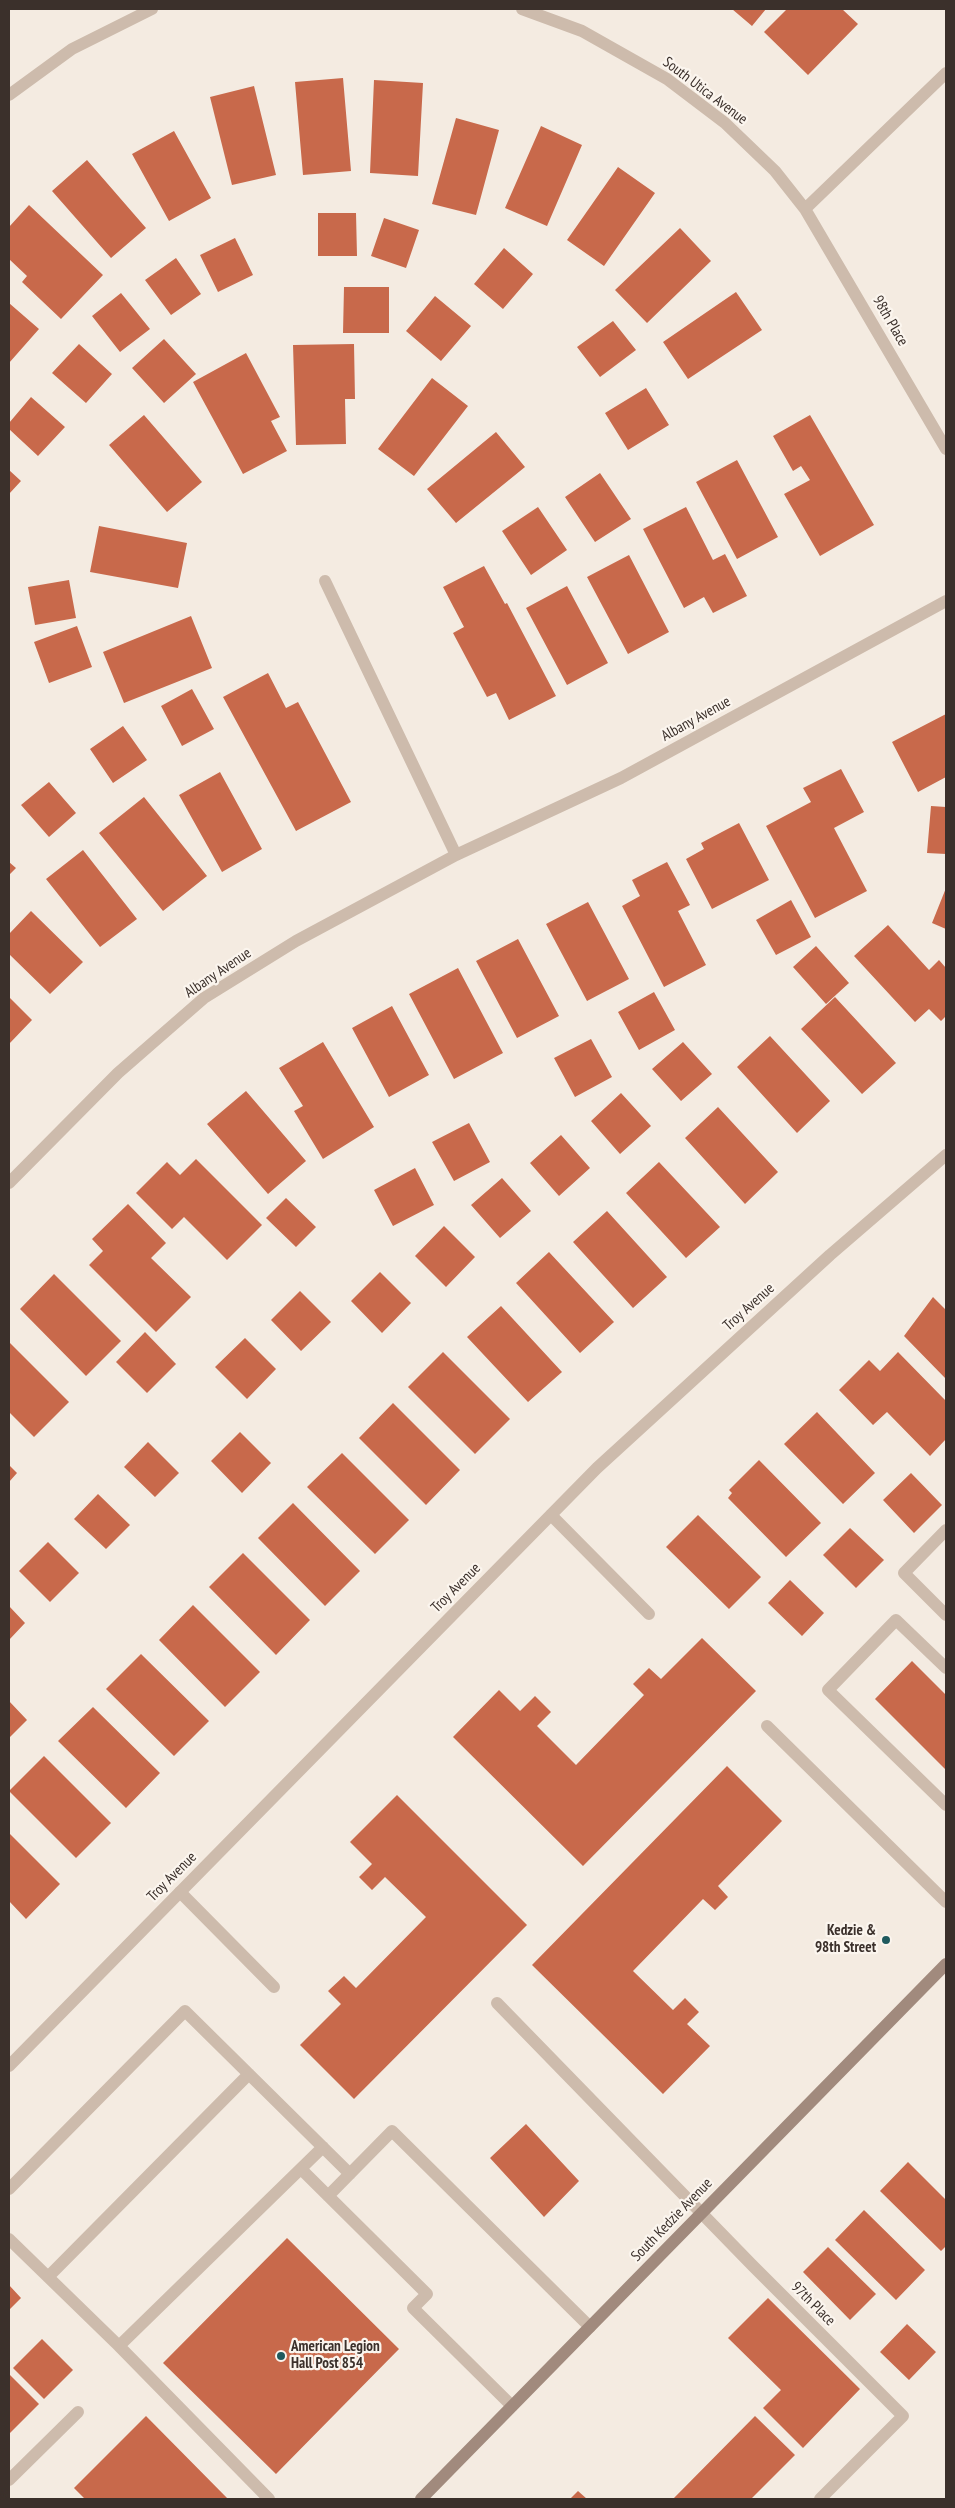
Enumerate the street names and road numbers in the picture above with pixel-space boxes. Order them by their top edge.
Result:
street label: South Utica Avenue [659,53,751,129]
street label: 98th Place [868,293,912,349]
street label: Albany Avenue [658,693,734,745]
street label: Albany Avenue [181,944,255,1002]
street label: Troy Avenue [720,1279,778,1335]
street label: Troy Avenue [427,1559,485,1617]
street label: Troy Avenue [143,1848,201,1906]
street label: South Kedzie Avenue [628,2175,716,2265]
street label: 97th Place [787,2278,839,2330]

